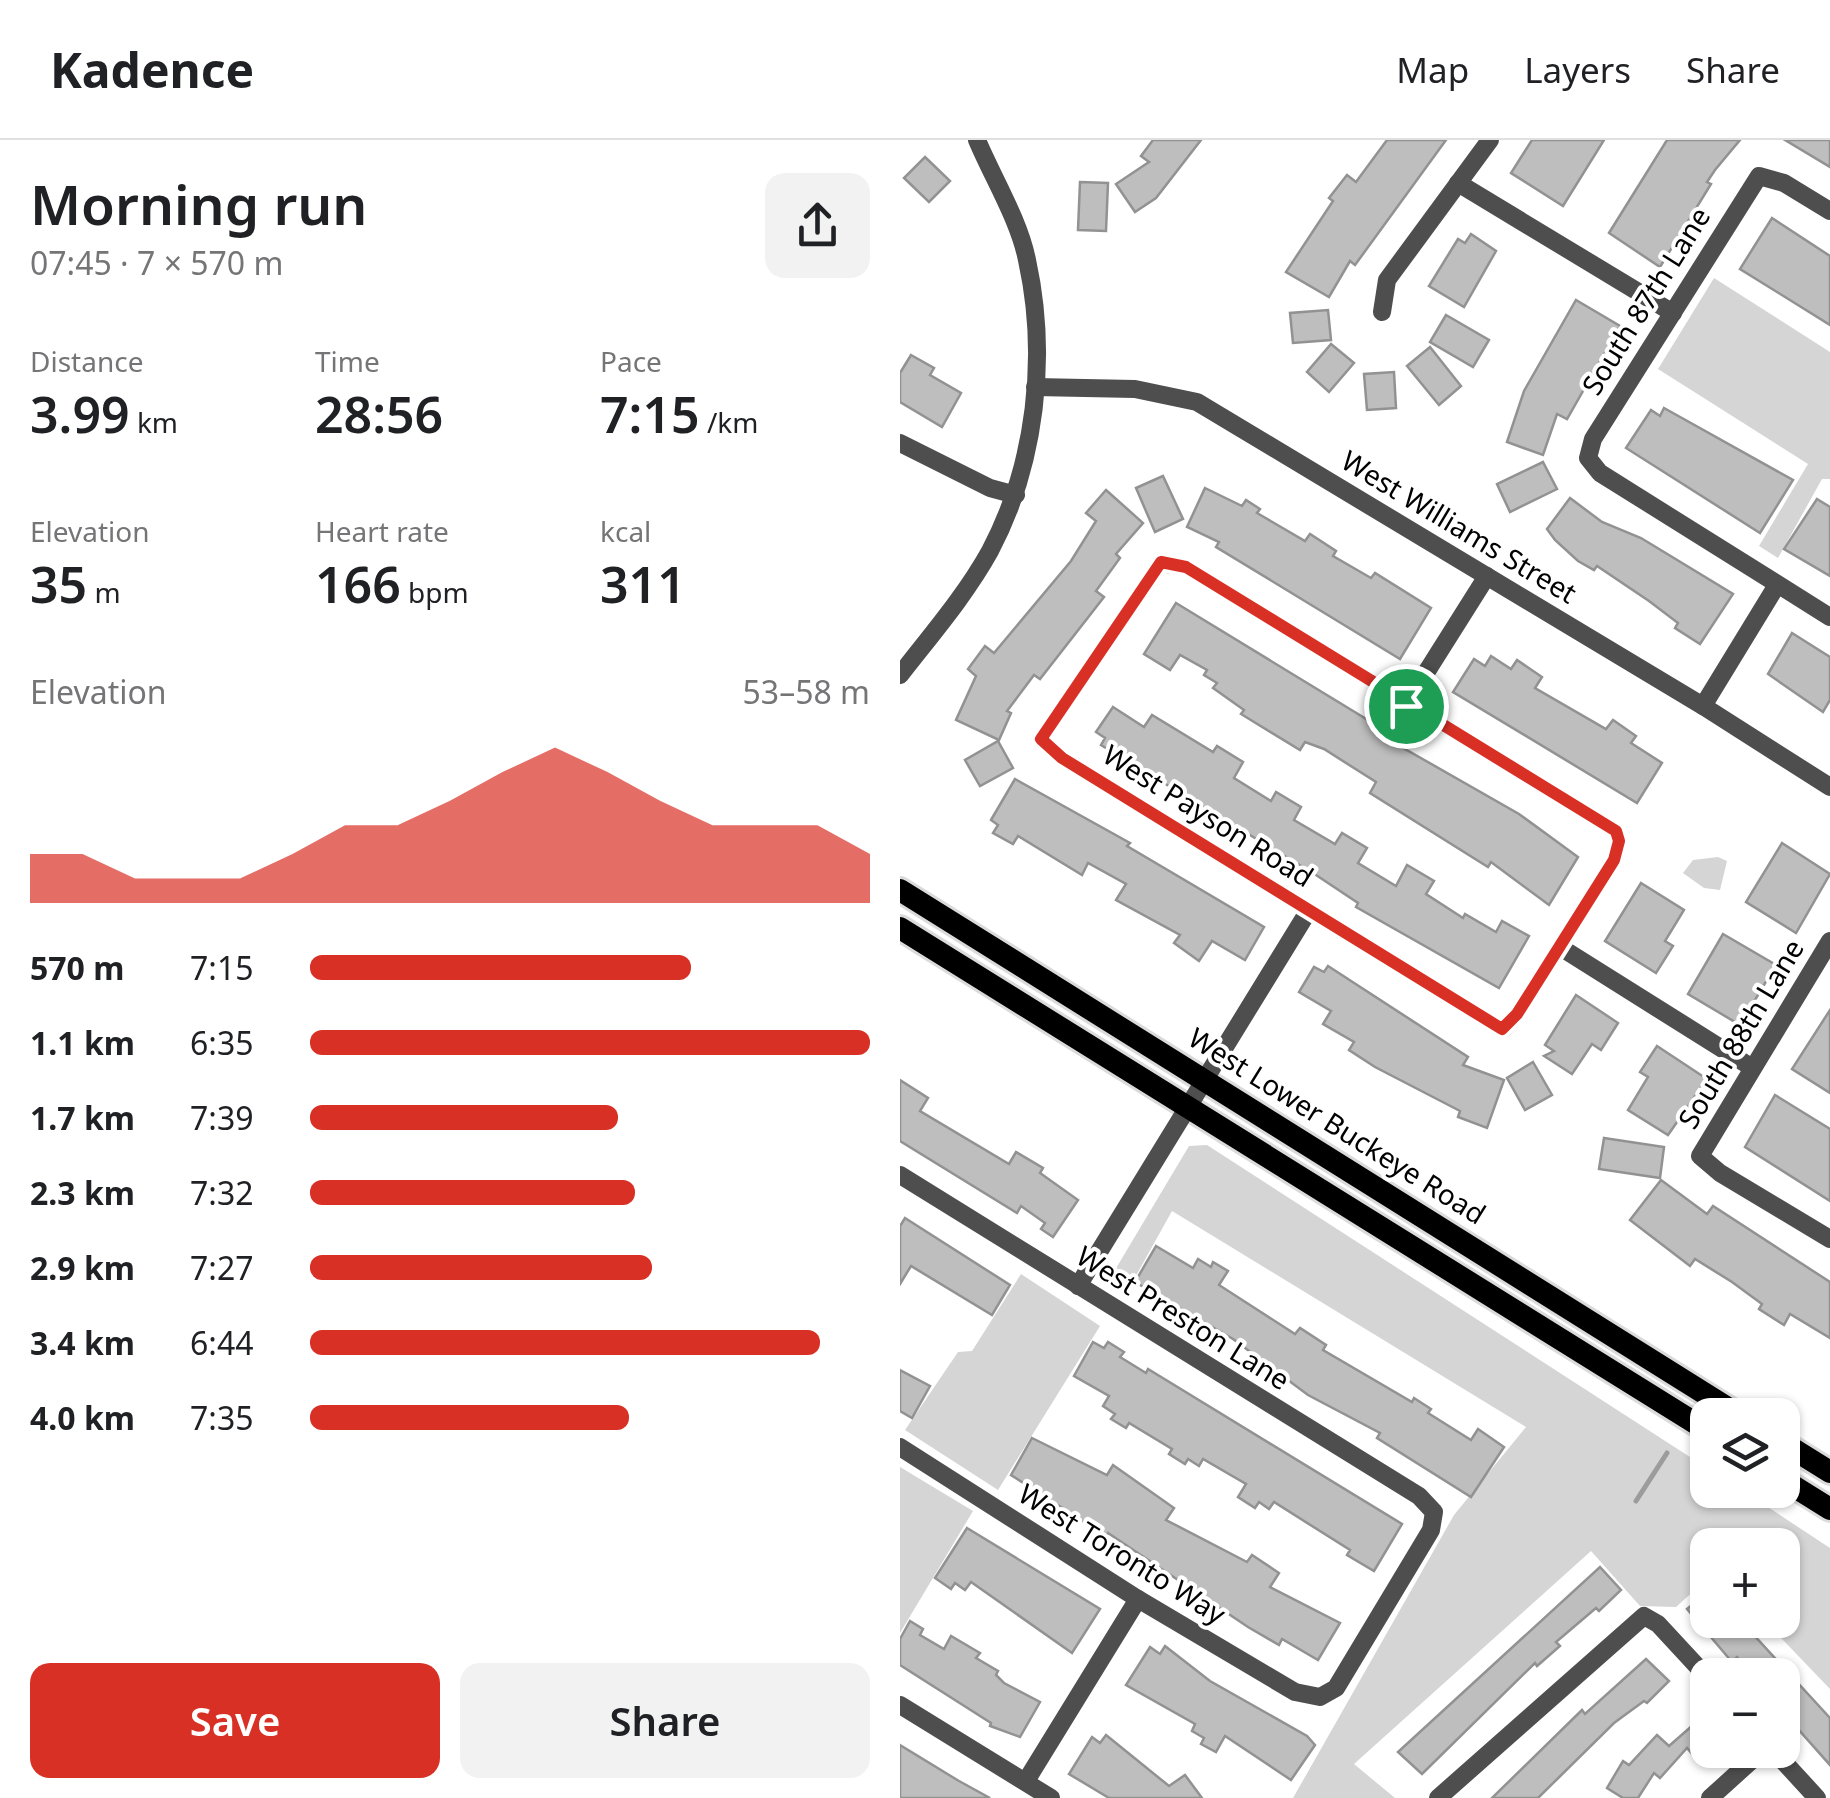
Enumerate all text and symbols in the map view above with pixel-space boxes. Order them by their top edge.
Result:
text: Kadence [50,37,254,102]
text: Map [1396,46,1469,93]
text: Layers [1524,46,1631,93]
text: Share [1686,46,1780,93]
text: Morning run [30,166,367,241]
button: share [765,173,870,278]
street label: South 87th Lane [1572,199,1718,401]
text: 07:45 · 7 × 570 m [30,241,283,284]
text: Distance [30,342,143,380]
text: Time [315,342,380,380]
text: Pace [600,342,662,380]
text: 3.99 [30,380,130,448]
text: 28:56 [315,380,443,448]
text: 7:15 [600,380,700,448]
text: km [130,403,178,441]
text: /km [700,403,758,441]
street label: West Williams Street [1335,441,1584,611]
text: Elevation [30,512,150,550]
text: Heart rate [315,512,449,550]
text: kcal [600,512,651,550]
text: 35 [30,550,87,618]
text: 166 [315,550,401,618]
text: 311 [600,550,686,618]
text: m [87,573,121,611]
text: bpm [401,573,469,611]
pin [1364,664,1449,749]
text: Elevation [30,670,167,713]
text: 53–58 m [743,670,870,713]
icon: arrive [1379,679,1434,734]
street label: West Payson Road [1096,735,1321,895]
street label: South 88th Lane [1669,932,1812,1135]
text: 570 m [30,946,124,989]
text: 7:15 [190,946,254,989]
street label: West Lower Buckeye Road [1182,1018,1493,1232]
text: 1.1 km [30,1021,135,1064]
text: 6:35 [190,1021,254,1064]
text: 1.7 km [30,1096,135,1139]
text: 7:39 [190,1096,254,1139]
text: 2.3 km [30,1171,135,1214]
text: 7:32 [190,1171,254,1214]
street label: West Preston Lane [1070,1236,1297,1398]
text: 2.9 km [30,1246,135,1289]
text: 7:27 [190,1246,254,1289]
text: 3.4 km [30,1321,135,1364]
text: 6:44 [190,1321,254,1364]
text: 4.0 km [30,1396,135,1439]
text: 7:35 [190,1396,254,1439]
map controls [1690,1398,1800,1768]
button: layers [1690,1398,1800,1508]
street label: West Toronto Way [1012,1474,1234,1633]
button: + [1690,1528,1800,1638]
button: − [1690,1658,1800,1768]
button: Save [30,1663,440,1778]
button: Share [460,1663,870,1778]

